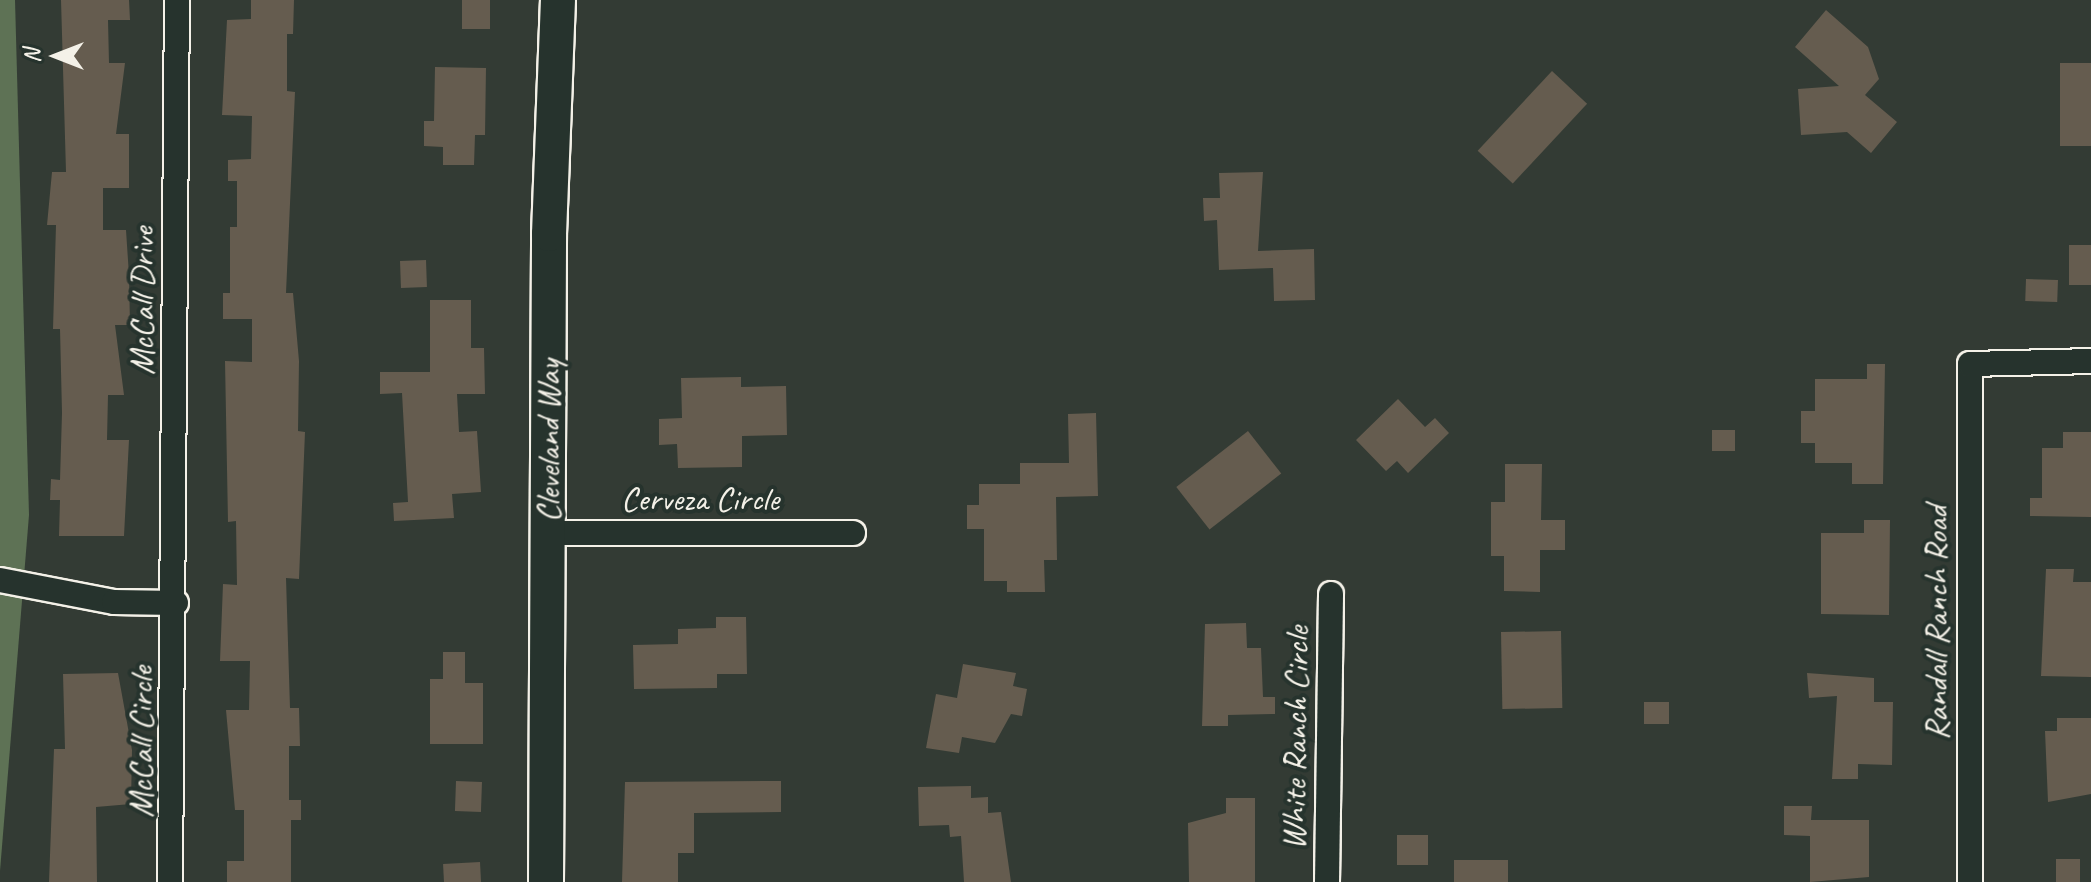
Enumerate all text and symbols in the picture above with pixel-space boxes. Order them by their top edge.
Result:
north arrow [16,16,96,96]
text: N [18,49,46,63]
street label: McCall Drive [122,227,162,375]
street label: Cleveland Way [528,360,568,522]
street label: Cerveza Circle [621,479,779,519]
street label: Randall Ranch Road [1916,505,1956,741]
street label: White Ranch Circle [1273,625,1317,851]
street label: McCall Circle [121,667,161,817]

